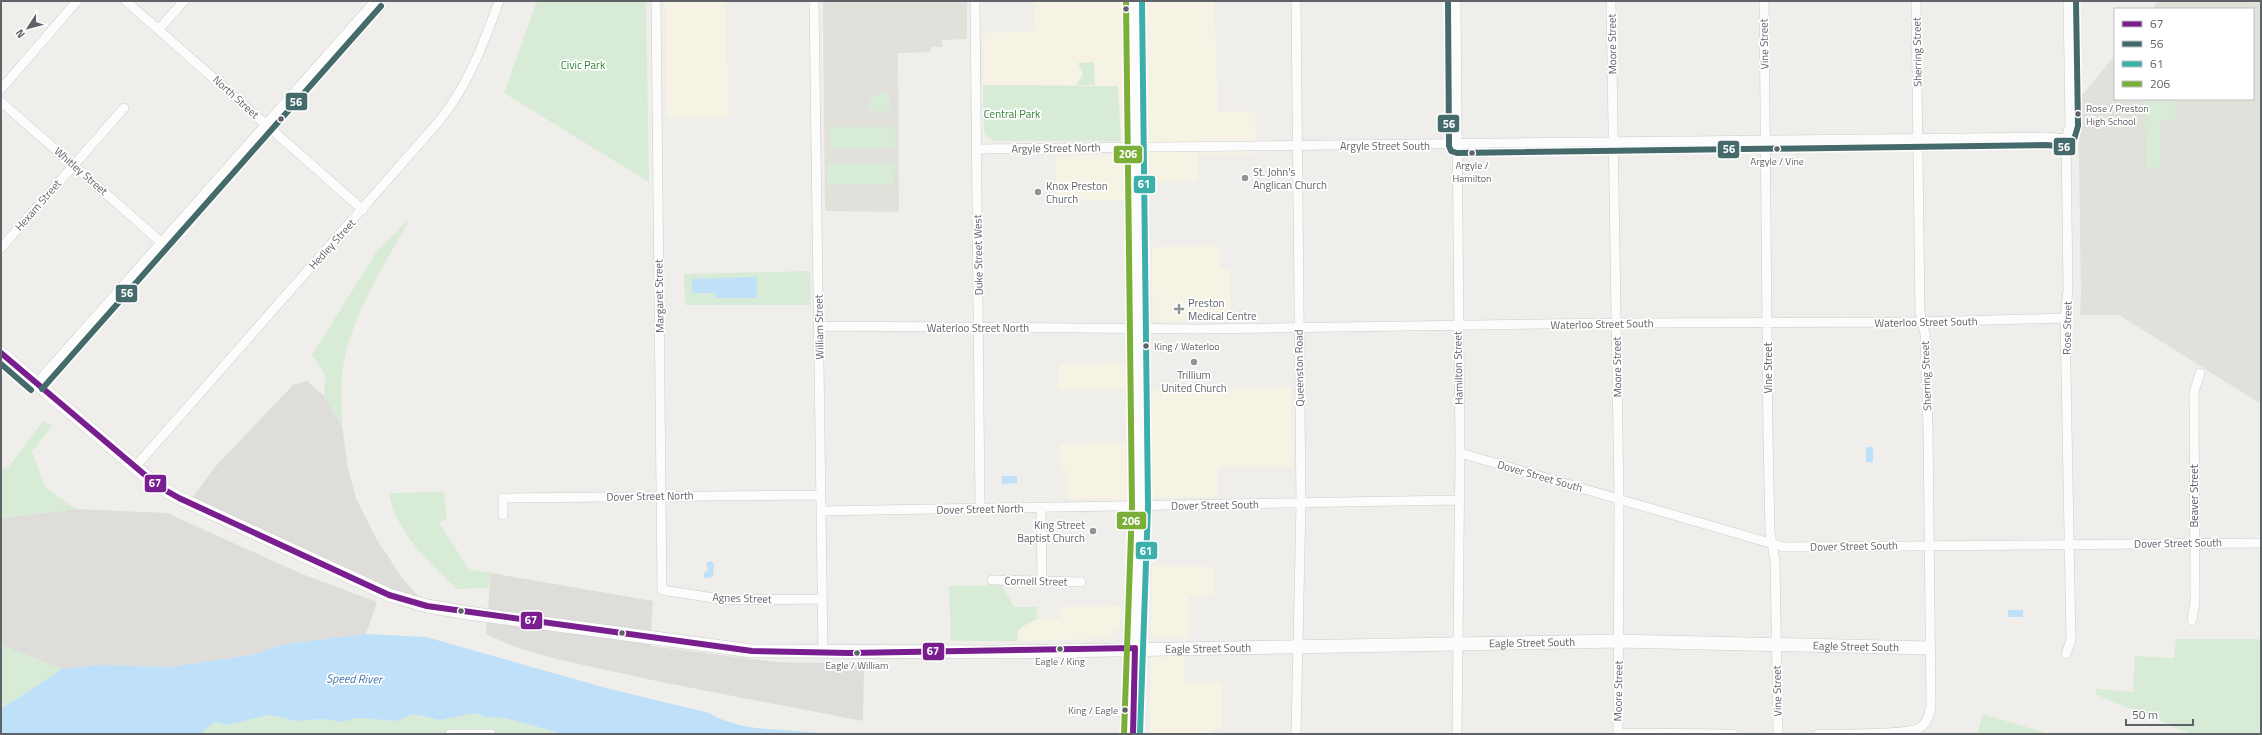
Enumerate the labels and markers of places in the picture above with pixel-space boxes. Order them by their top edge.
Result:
unlabelled marker [1121,4,1131,14]
place label: Rose / Preston High School [2086,101,2149,129]
marker: Rose / Preston High School [2073,109,2083,119]
unlabelled marker [276,114,286,124]
marker: Argyle / Vine [1772,144,1782,154]
marker: Argyle / Hamilton [1467,148,1477,158]
place label: Argyle / Vine [1750,154,1804,169]
place label: Argyle / Hamilton [1453,158,1491,186]
place label: St. John's Anglican Church [1253,164,1327,193]
marker: St. John's Anglican Church [1240,173,1250,183]
place label: Knox Preston Church [1046,178,1108,207]
marker: Knox Preston Church [1033,187,1043,197]
place label: Preston Medical Centre [1188,295,1257,324]
marker: Preston Medical Centre [1173,303,1185,315]
place label: King / Waterloo [1154,339,1220,354]
marker: King / Waterloo [1141,341,1151,351]
marker: Trillium United Church [1189,357,1199,367]
place label: Trillium United Church [1161,367,1227,396]
place label: King Street Baptist Church [1017,517,1085,546]
marker: King Street Baptist Church [1088,526,1098,536]
unlabelled marker [456,606,466,616]
unlabelled marker [617,628,627,638]
marker: Eagle / King [1055,644,1065,654]
marker: Eagle / William [852,648,862,658]
place label: Eagle / King [1035,654,1085,669]
place label: Eagle / William [826,658,888,673]
place label: King / Eagle [1068,703,1118,718]
marker: King / Eagle [1120,705,1130,715]

